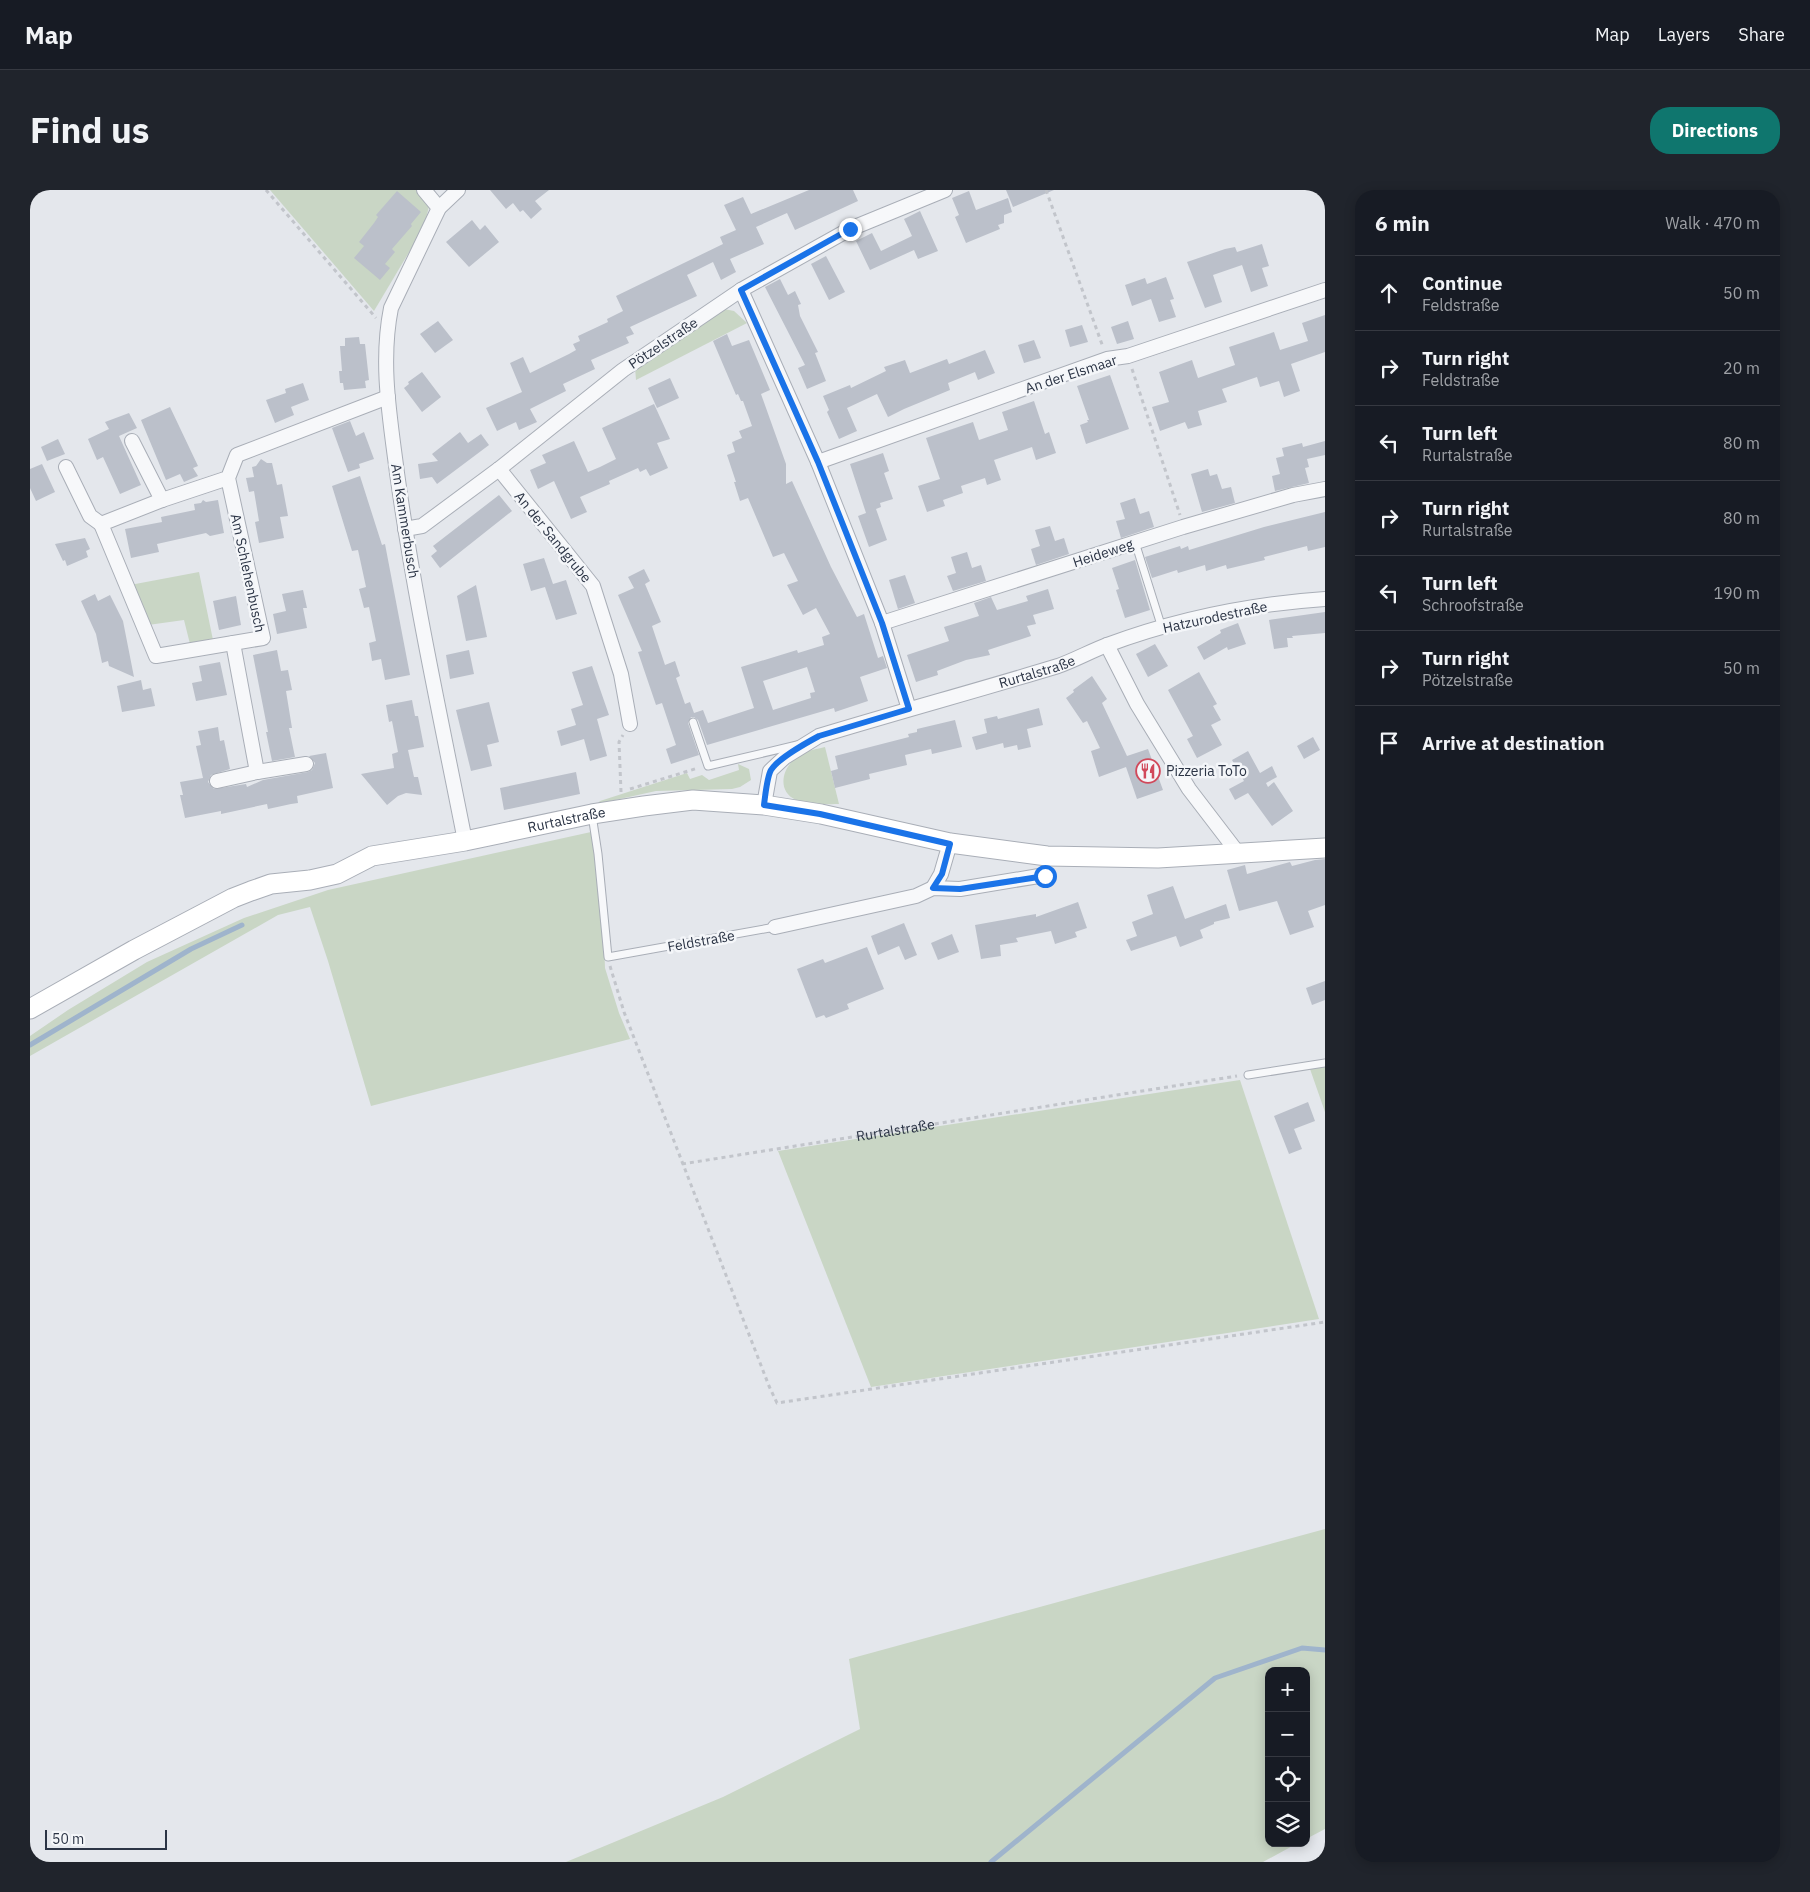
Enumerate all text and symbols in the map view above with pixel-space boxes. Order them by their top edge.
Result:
text: Map [25,19,73,51]
text: Map [1595,23,1630,46]
text: Layers [1658,23,1710,46]
text: Share [1738,23,1785,46]
text: Find us [30,107,149,153]
button: Directions [1650,107,1780,154]
text: 6 min [1375,209,1430,237]
text: Walk · 470 m [1665,213,1760,233]
route end [839,218,862,241]
text: Continue [1422,271,1502,295]
icon: ahead [1375,279,1403,307]
text: 50 m [1723,283,1760,303]
text: Feldstraße [1422,295,1500,315]
street label: Pötzelstraße [625,313,701,373]
text: Turn right [1422,346,1509,370]
street label: An der Elsmaar [1023,351,1119,397]
icon: right [1375,354,1403,382]
text: 20 m [1723,358,1760,378]
text: Feldstraße [1422,370,1500,390]
text: Turn left [1422,421,1498,445]
icon: left [1375,429,1403,457]
text: 80 m [1723,433,1760,453]
text: Rurtalstraße [1422,445,1512,465]
street label: Am Kammerbusch [387,462,423,580]
street label: An der Sandgrube [511,488,596,587]
text: Turn right [1422,496,1509,520]
icon: right [1375,504,1403,532]
text: 80 m [1723,508,1760,528]
street label: Am Schlehenbusch [227,512,269,634]
text: Rurtalstraße [1422,520,1512,540]
street label: Heideweg [1070,535,1136,571]
text: Turn left [1422,571,1498,595]
icon: left [1375,579,1403,607]
text: 190 m [1713,583,1760,603]
text: Schroofstraße [1422,595,1524,615]
street label: Hatzurodestraße [1161,597,1269,637]
text: Turn right [1422,646,1509,670]
street label: Rurtalstraße [996,651,1078,692]
icon: right [1375,654,1403,682]
text: 50 m [1723,658,1760,678]
text: Pötzelstraße [1422,670,1513,690]
icon: arrive [1375,729,1403,757]
text: Arrive at destination [1422,731,1605,755]
restaurant icon: Pizzeria ToTo [1135,758,1161,784]
place label: Pizzeria ToTo [1166,762,1247,780]
street label: Rurtalstraße [526,803,607,836]
route start [1034,865,1057,888]
street label: Feldstraße [666,926,736,956]
street label: Rurtalstraße [855,1115,936,1145]
map controls [1265,1667,1310,1847]
button: + [1265,1667,1310,1712]
button: − [1265,1712,1310,1757]
button: locate [1265,1757,1310,1802]
button: layers [1265,1802,1310,1847]
scale bar [45,1827,168,1850]
text: 50 m [52,1830,84,1848]

